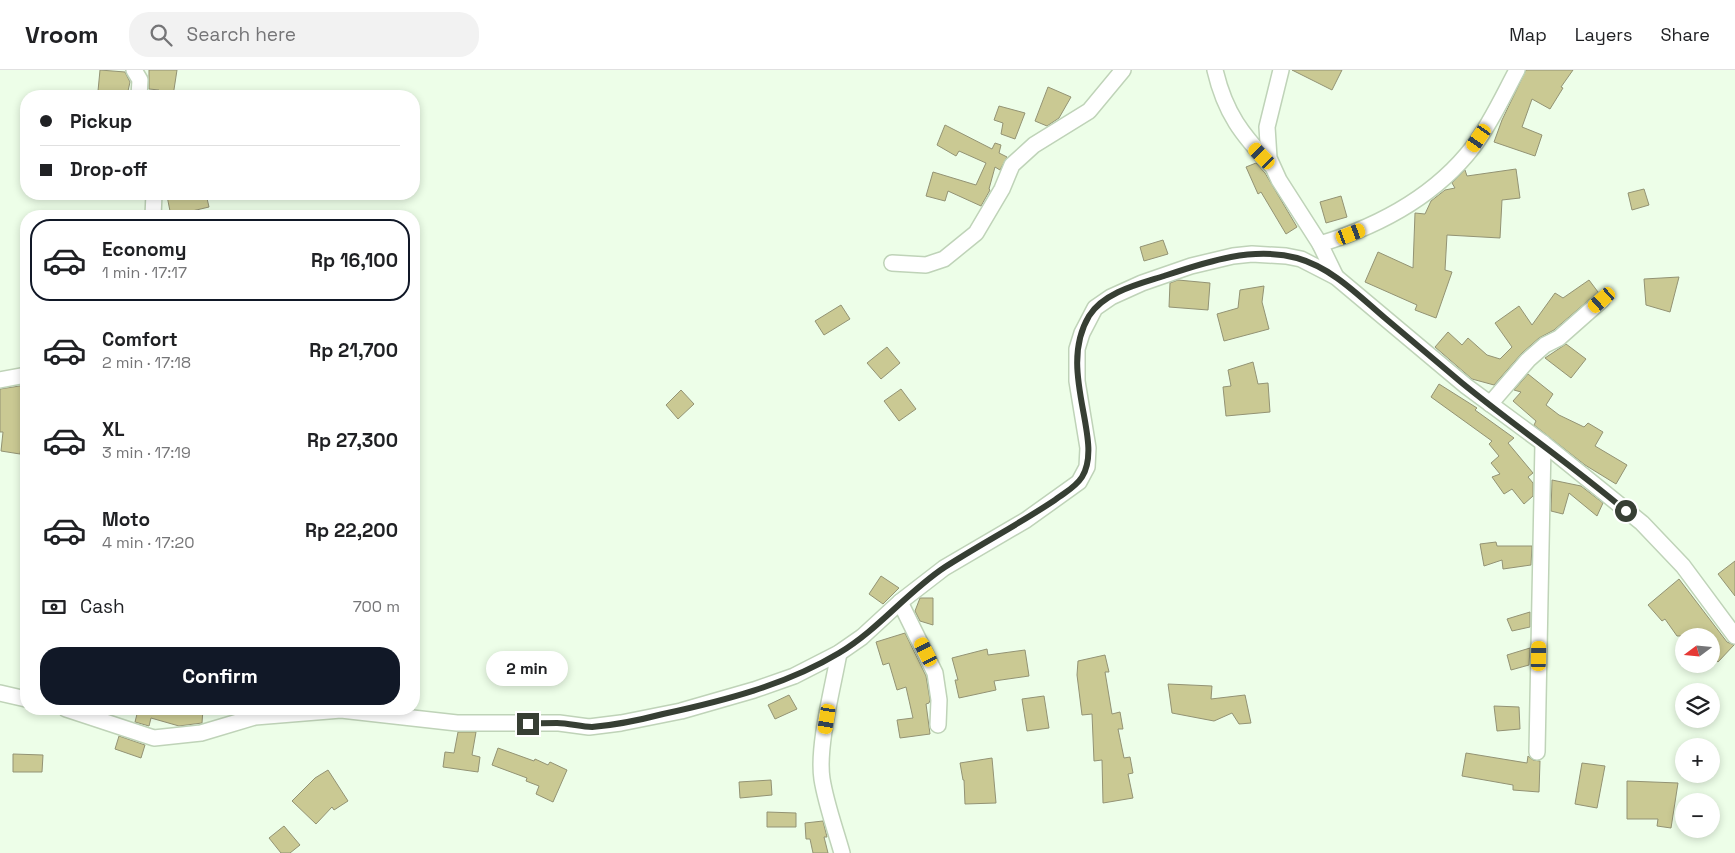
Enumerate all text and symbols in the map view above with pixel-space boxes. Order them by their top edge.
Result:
search box [129,12,479,57]
text: Vroom [25,19,99,50]
icon: search [147,21,175,49]
text: Search here [187,22,296,47]
text: Map [1509,23,1547,46]
text: Layers [1575,23,1632,46]
text: Share [1660,23,1710,46]
text: Pickup [70,109,132,134]
car [1464,121,1493,155]
car [1246,140,1277,172]
text: Drop-off [70,157,148,182]
car [1334,222,1367,246]
text: Economy [102,237,186,262]
icon: car [42,238,87,283]
text: Rp 16,100 [311,248,398,273]
text: 1 min · 17:17 [102,262,187,283]
car [1585,284,1618,316]
text: Comfort [102,327,178,352]
icon: car [42,328,87,373]
text: Rp 21,700 [309,338,398,363]
text: 2 min · 17:18 [102,352,191,373]
text: XL [102,417,125,442]
icon: car [42,418,87,463]
text: Rp 27,300 [307,428,398,453]
text: 3 min · 17:19 [102,442,191,463]
route start [1615,500,1637,522]
text: Moto [102,507,150,532]
icon: car [42,508,87,553]
text: Rp 22,200 [305,518,398,543]
text: 4 min · 17:20 [102,532,194,553]
icon: cash [40,593,68,621]
text: Cash [80,594,125,619]
text: 700 m [353,596,400,617]
north arrow [1675,628,1720,672]
map controls [1675,628,1720,838]
car [912,635,939,669]
car [1531,641,1546,671]
button: Confirm [40,647,400,705]
callout: 2 min [487,652,569,686]
text: 2 min [506,658,548,679]
button: layers [1675,683,1720,728]
car [817,703,836,735]
route end [517,713,539,735]
button: + [1675,738,1720,783]
button: − [1675,793,1720,838]

